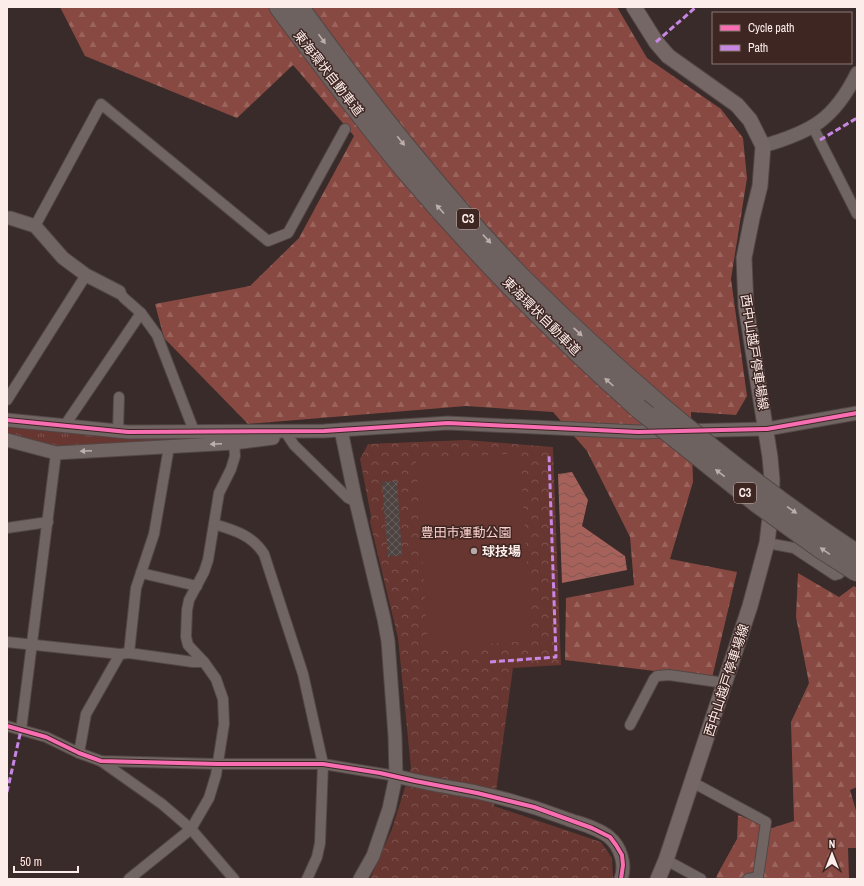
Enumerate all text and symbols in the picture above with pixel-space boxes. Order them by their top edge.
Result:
legend [712,12,852,64]
text: Cycle path [748,20,795,36]
street label: 東海環状自動車道 [290,27,367,120]
one-way arrow [318,33,326,44]
text: Path [748,40,768,56]
one-way arrow [397,136,406,147]
one-way arrow [435,204,445,214]
road number: C3 [457,209,479,229]
one-way arrow [482,234,491,245]
street label: 東海環状自動車道 [499,274,584,359]
street label: 西中山越戸停車場線 [737,293,772,411]
one-way arrow [573,327,583,337]
one-way arrow [604,377,615,386]
one-way arrow [210,441,222,448]
one-way arrow [79,448,92,454]
one-way arrow [715,469,726,478]
road number: C3 [734,483,756,503]
one-way arrow [787,506,797,514]
park label: 豊田市運動公園 [420,524,512,541]
place label: 球技場 [482,543,521,560]
marker: 球技場 [469,546,479,556]
one-way arrow [819,547,830,555]
street label: 西中山越戸停車場線 [700,622,753,738]
north arrow [812,834,852,874]
text: N [829,837,835,851]
scale bar [14,848,78,874]
text: 50 m [20,854,42,870]

